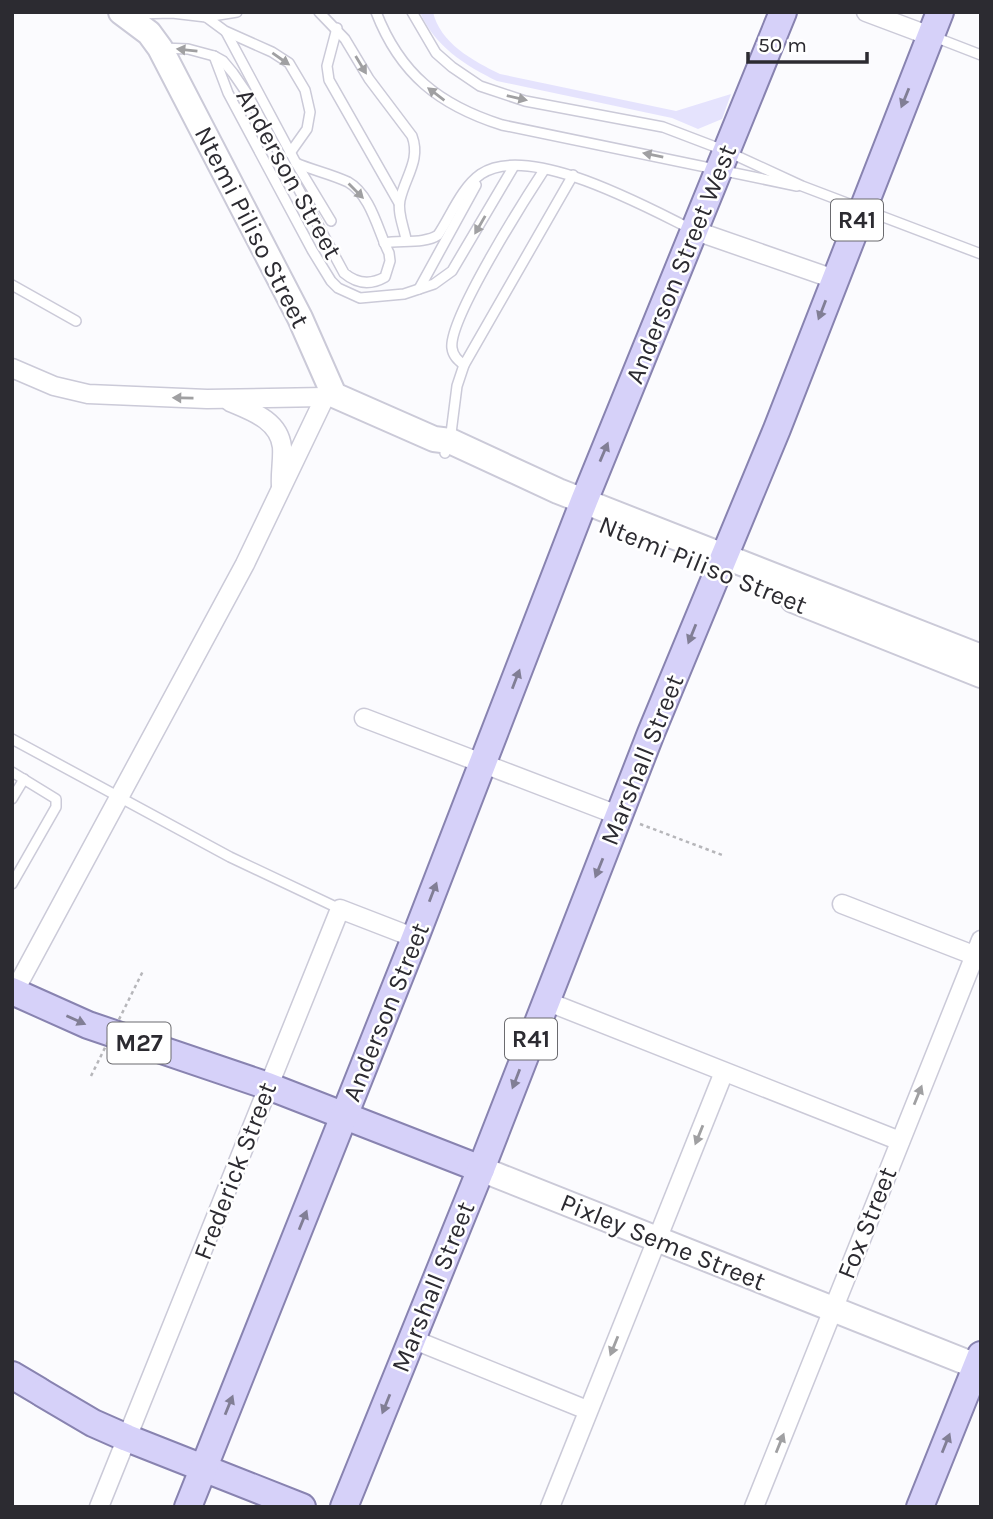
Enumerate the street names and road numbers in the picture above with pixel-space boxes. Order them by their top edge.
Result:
street label: Anderson Street [229,83,349,265]
street label: Ntemi Piliso Street [188,121,316,333]
street label: Anderson Street West [619,140,743,388]
road number: R41 [831,200,883,240]
street label: Ntemi Piliso Street [594,509,812,621]
street label: Marshall Street [594,670,690,850]
street label: Anderson Street [336,918,436,1106]
road number: R41 [505,1018,557,1059]
road number: M27 [108,1023,170,1064]
street label: Frederick Street [187,1078,283,1264]
street label: Fox Street [831,1162,904,1283]
street label: Pixley Seme Street [556,1187,770,1297]
street label: Marshall Street [385,1197,481,1377]

